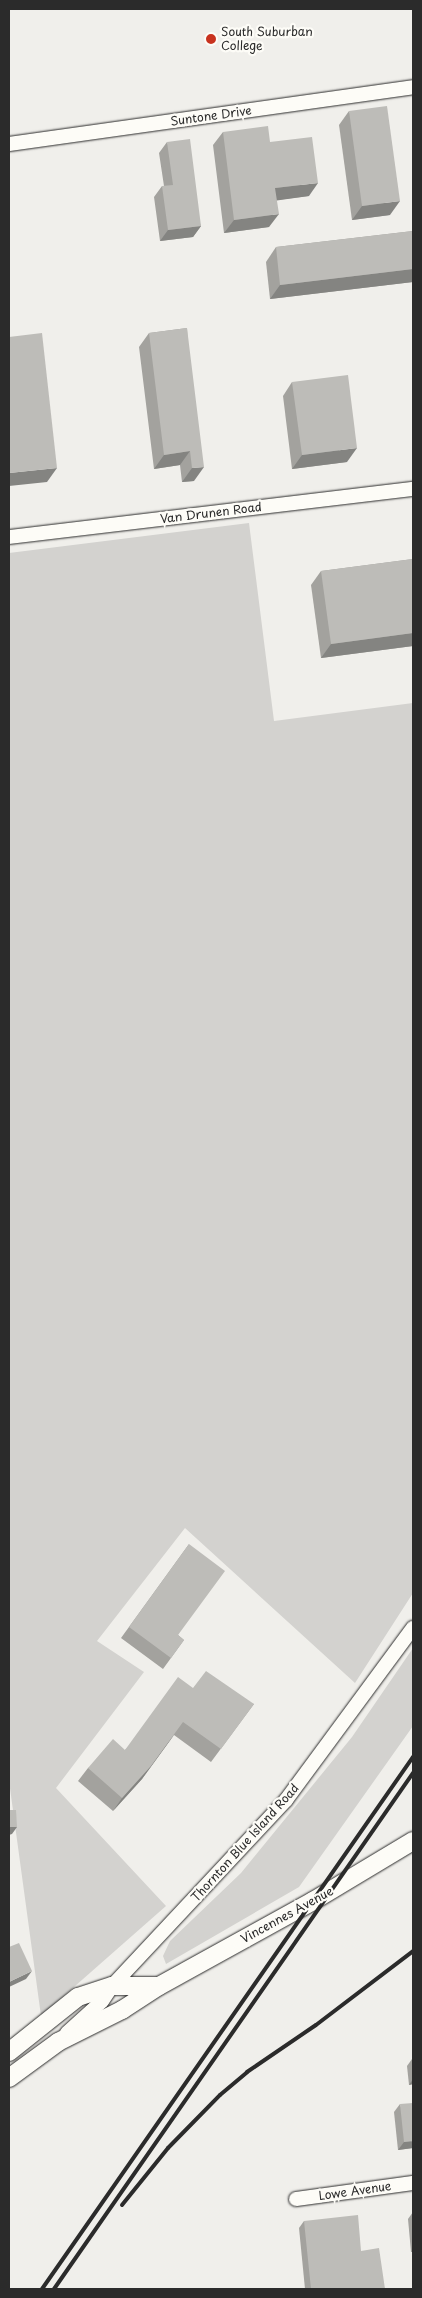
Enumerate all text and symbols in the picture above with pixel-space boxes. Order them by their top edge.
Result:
place label: South Suburban College [221,25,314,53]
marker: South Suburban College [205,33,217,45]
street label: Suntone Drive [169,103,253,129]
street label: Van Drunen Road [159,500,263,526]
street label: Thornton Blue Island Road [188,1781,302,1905]
street label: Vincennes Avenue [239,1884,335,1946]
street label: Lowe Avenue [318,2179,392,2203]

